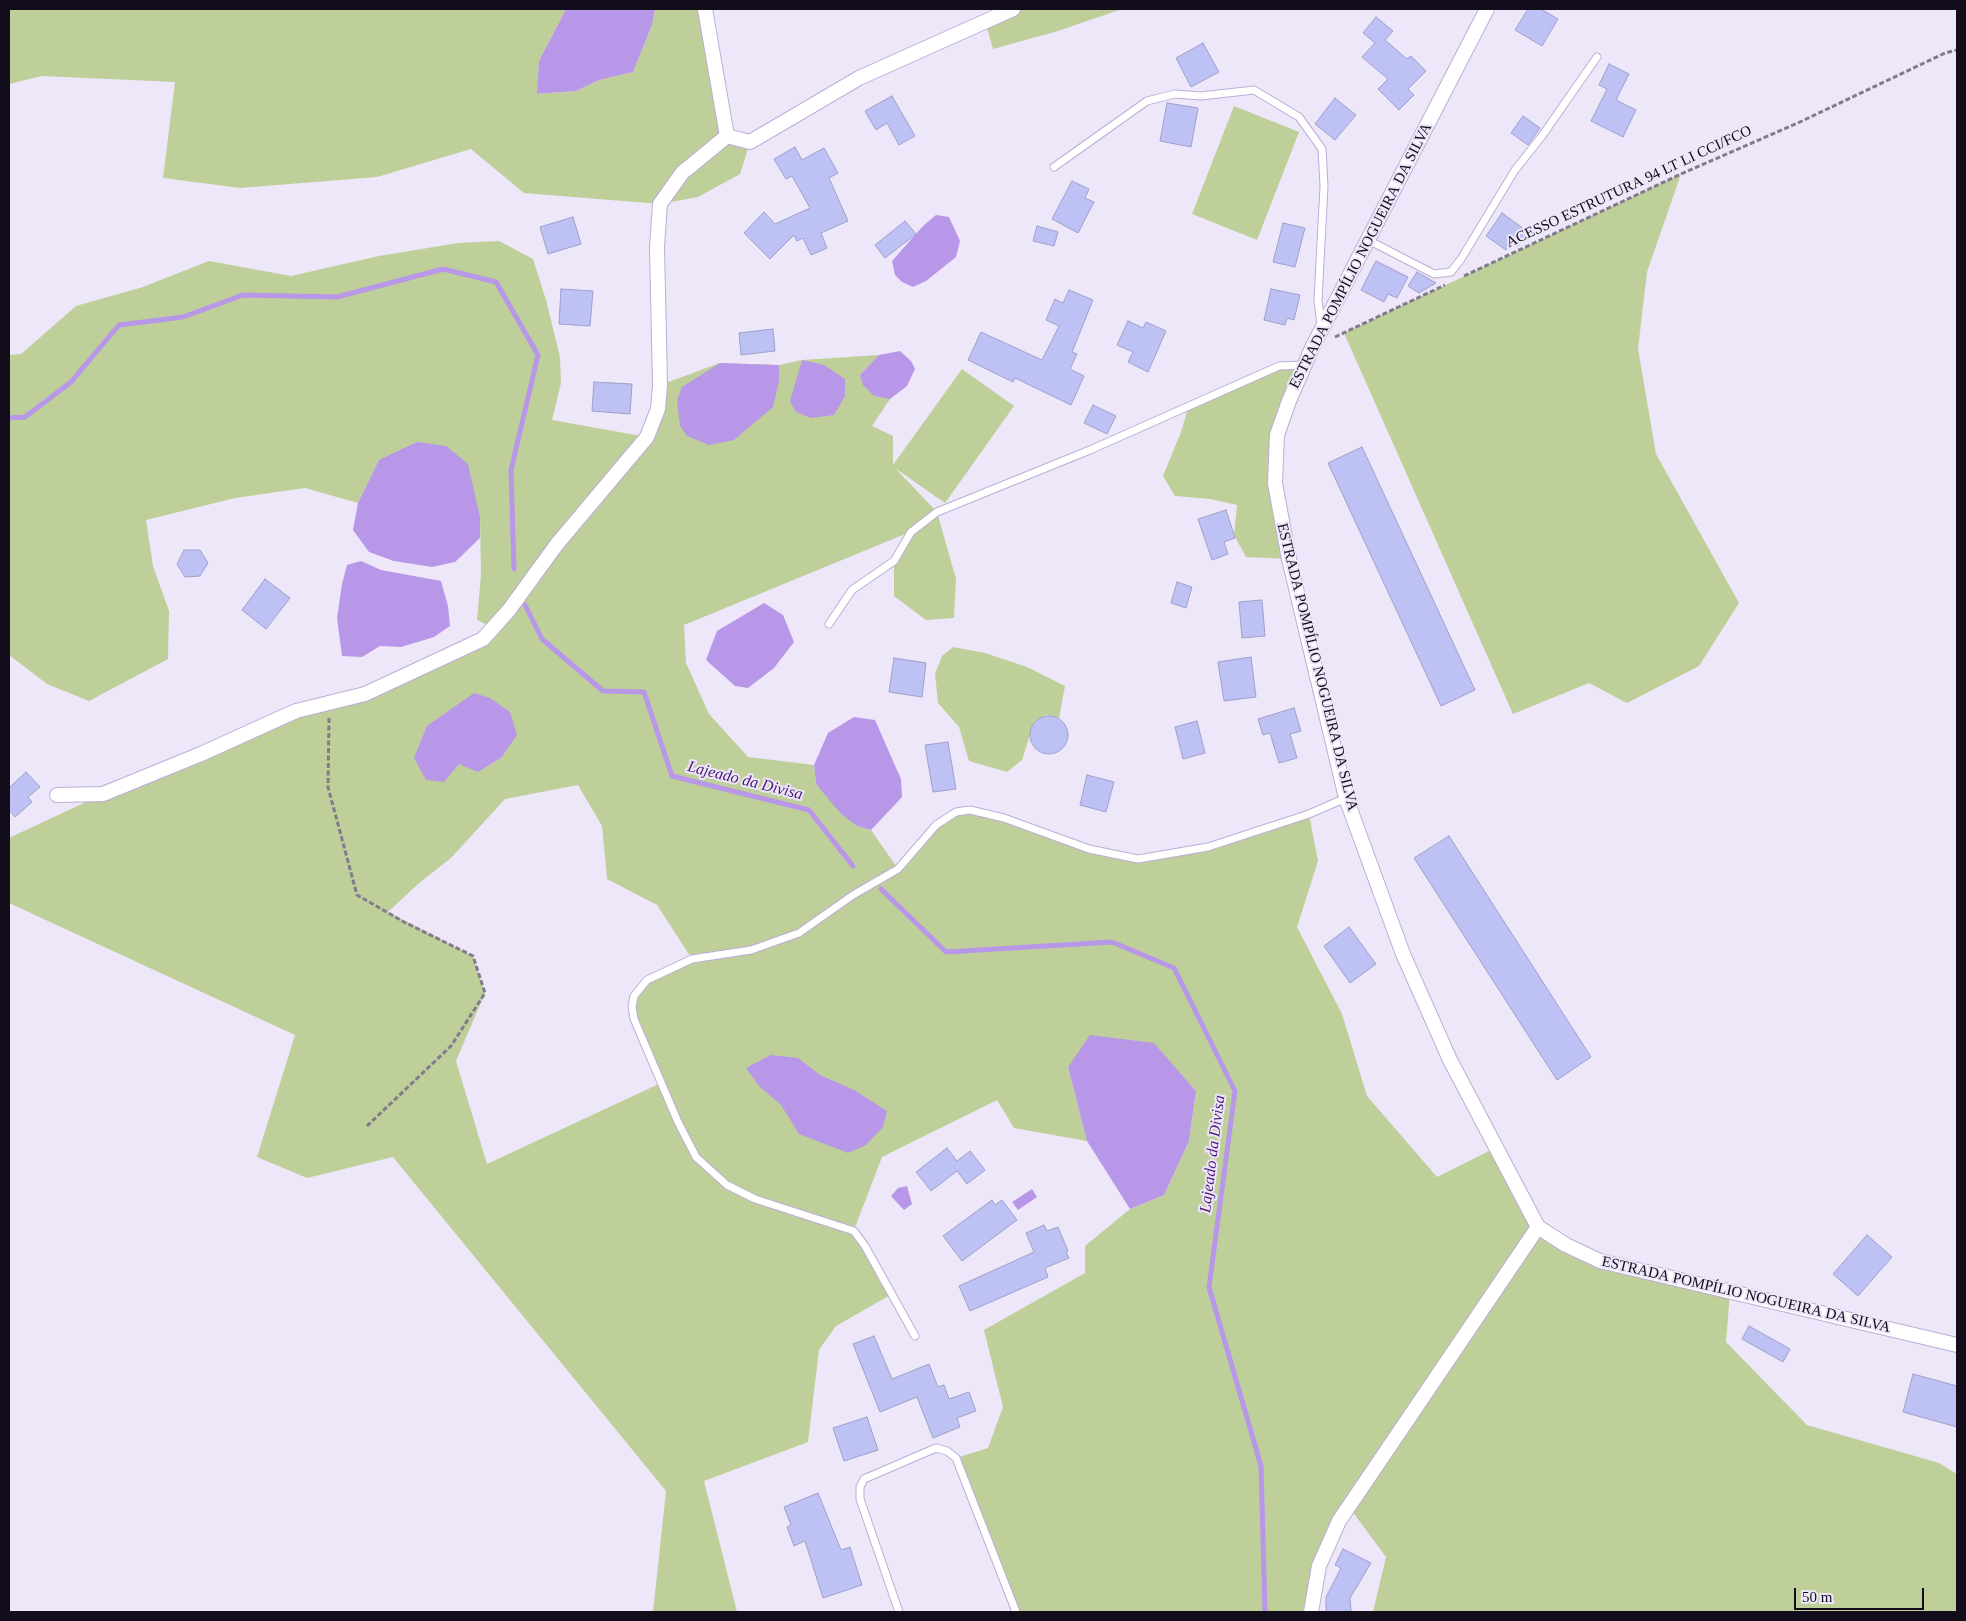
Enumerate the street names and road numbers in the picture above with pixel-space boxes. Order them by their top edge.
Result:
street label: ESTRADA POMPÍLIO NOGUEIRA DA SILVA [1286,120,1436,392]
street label: ACESSO ESTRUTURA 94 LT LI CCI/FCO [1503,122,1755,252]
street label: ESTRADA POMPÍLIO NOGUEIRA DA SILVA [1272,521,1362,813]
street label: ESTRADA POMPÍLIO NOGUEIRA DA SILVA [1600,1253,1892,1337]

